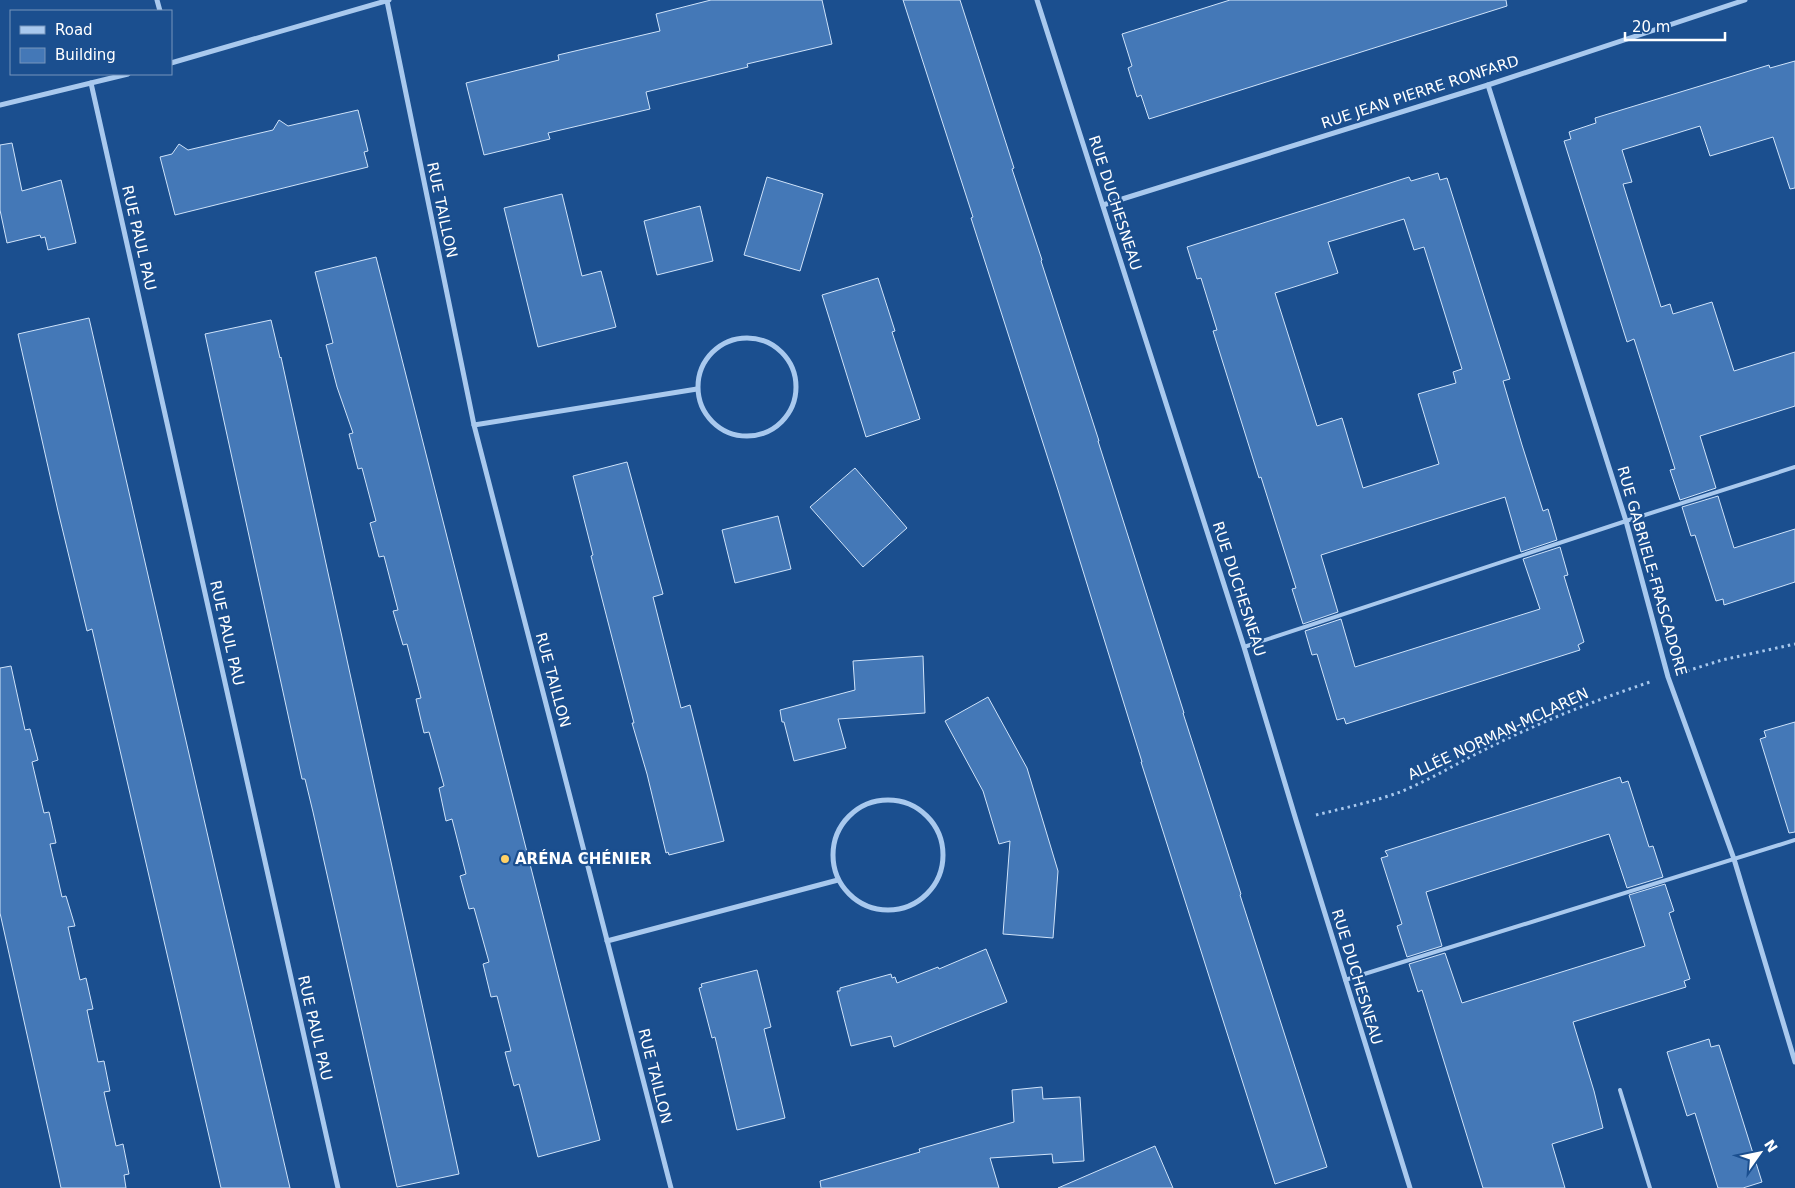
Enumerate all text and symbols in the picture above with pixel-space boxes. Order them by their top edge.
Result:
legend [10,10,172,75]
scale bar [1625,10,1725,42]
text: 20 m [1632,18,1670,36]
text: Road [55,21,93,39]
text: Building [55,46,116,64]
street label: RUE JEAN PIERRE RONFARD [1319,51,1521,133]
street label: RUE DUCHESNEAU [1085,133,1145,273]
street label: RUE TAILLON [423,160,461,260]
street label: RUE PAUL PAU [118,184,160,292]
street label: RUE GABRIELE-FRASCADORE [1613,464,1691,678]
street label: RUE DUCHESNEAU [1209,519,1269,659]
street label: RUE PAUL PAU [206,579,248,687]
street label: RUE TAILLON [532,631,574,729]
street label: ALLÉE NORMAN-MCLAREN [1404,683,1591,784]
place label: ARÉNA CHÉNIER [515,849,652,868]
marker: ARÉNA CHÉNIER [499,853,511,865]
street label: RUE DUCHESNEAU [1328,907,1386,1047]
street label: RUE PAUL PAU [294,974,336,1082]
street label: RUE TAILLON [634,1026,676,1126]
north arrow [1735,1128,1785,1178]
text: N [1761,1137,1781,1155]

